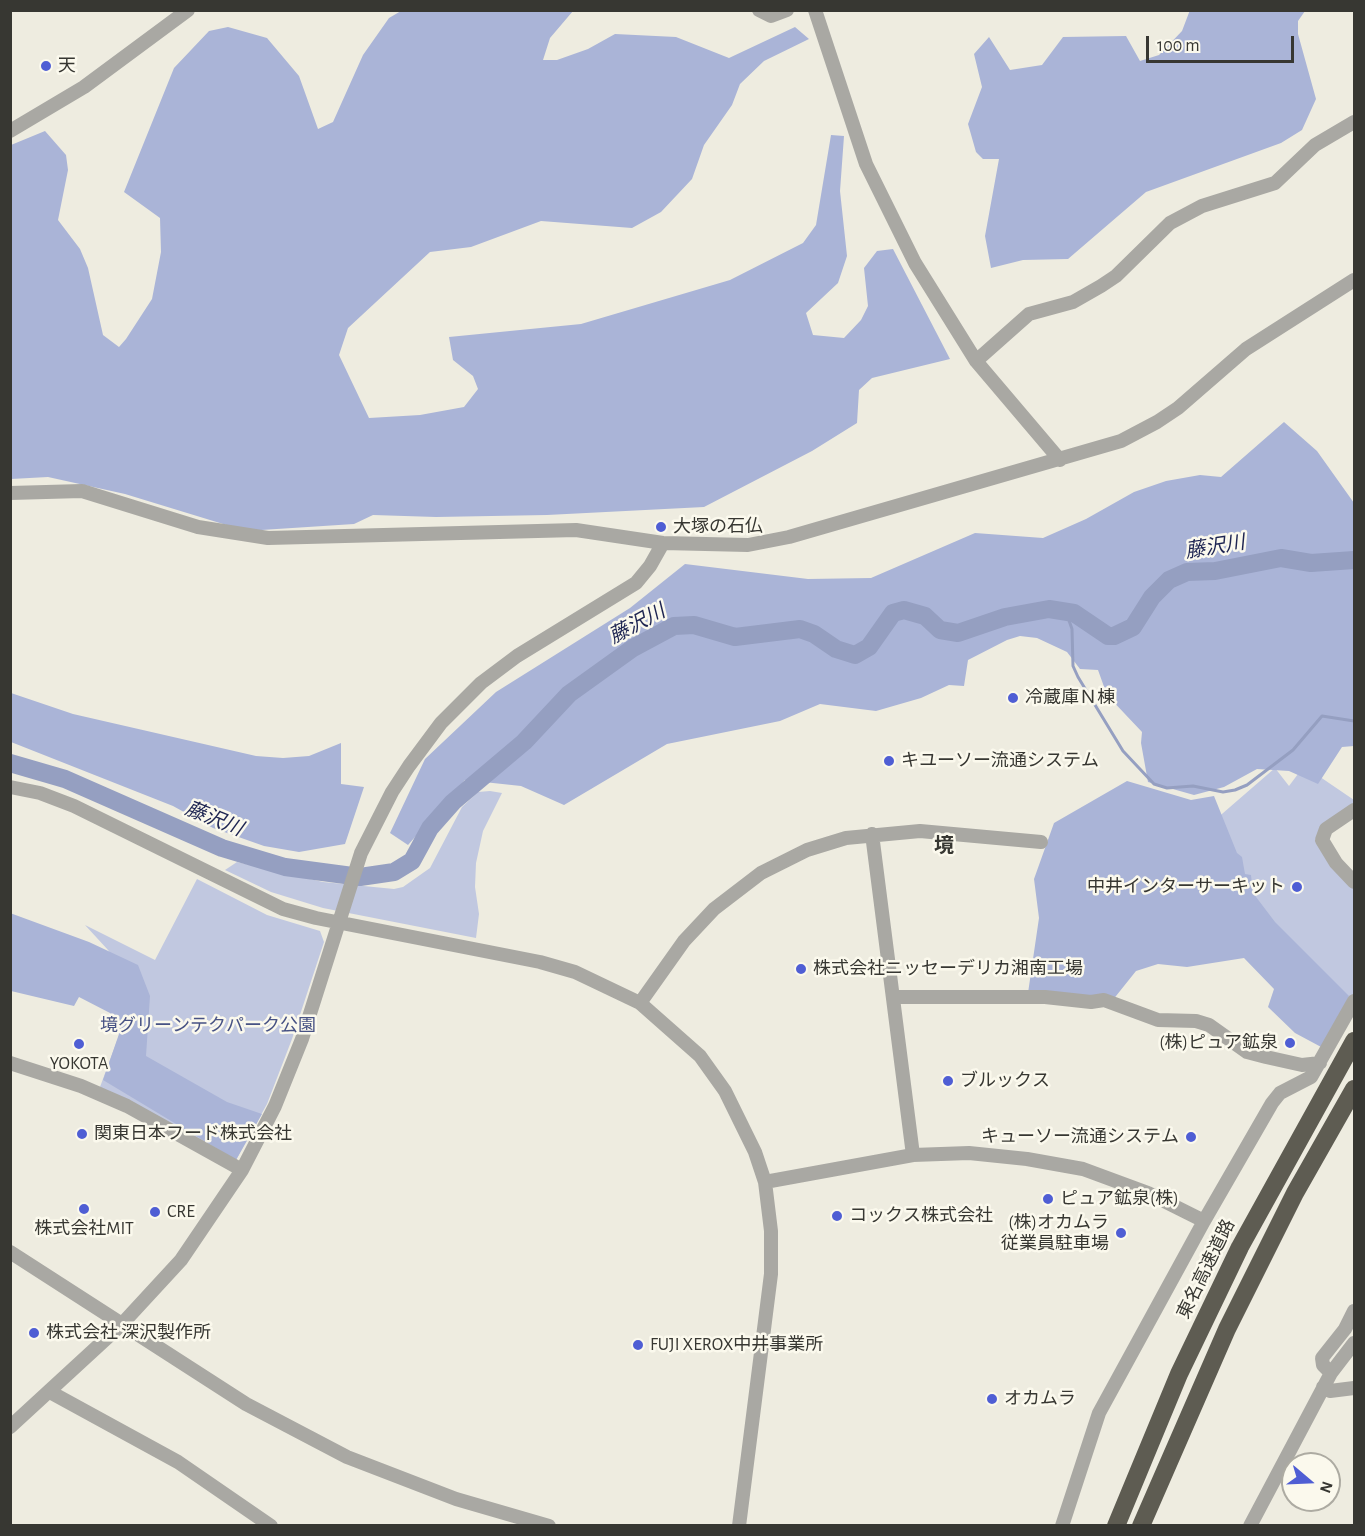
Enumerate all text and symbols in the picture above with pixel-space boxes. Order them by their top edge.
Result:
scale bar [1149,24,1298,62]
text: 100 m [1157,37,1200,55]
place label: 天 [58,55,76,77]
marker: 天 [39,59,53,73]
place label: 大塚の石仏 [673,516,763,538]
marker: 大塚の石仏 [654,520,668,534]
water label: 藤沢川 [1183,530,1247,564]
water label: 藤沢川 [605,599,669,649]
place label: 冷蔵庫Ｎ棟 [1025,687,1115,709]
marker: 冷蔵庫Ｎ棟 [1006,691,1020,705]
place label: キユーソー流通システム [901,750,1099,772]
marker: キユーソー流通システム [882,754,896,768]
water label: 藤沢川 [182,797,246,841]
district label: 境 [934,834,954,858]
place label: 中井インターサーキット [1087,876,1285,898]
marker: 中井インターサーキット [1290,880,1304,894]
place label: 株式会社ニッセーデリカ湘南工場 [813,958,1083,980]
marker: 株式会社ニッセーデリカ湘南工場 [794,962,808,976]
park label: 境グリーンテクパーク公園 [100,1015,316,1037]
place label: (株)ピュア鉱泉 [1159,1032,1278,1054]
marker: (株)ピュア鉱泉 [1283,1036,1297,1050]
marker: YOKOTA [72,1037,86,1051]
place label: YOKOTA [50,1053,108,1075]
place label: ブルックス [960,1070,1050,1092]
marker: ブルックス [941,1074,955,1088]
place label: 関東日本フード株式会社 [94,1123,292,1145]
place label: キューソー流通システム [981,1126,1179,1148]
marker: 関東日本フード株式会社 [75,1127,89,1141]
marker: キューソー流通システム [1184,1130,1198,1144]
place label: ピュア鉱泉(株) [1060,1188,1179,1210]
marker: ピュア鉱泉(株) [1041,1192,1055,1206]
place label: CRE [167,1201,195,1223]
marker: 株式会社MIT [77,1202,91,1216]
marker: CRE [148,1205,162,1219]
place label: コックス株式会社 [849,1205,993,1227]
marker: コックス株式会社 [830,1209,844,1223]
place label: (株)オカムラ 従業員駐車場 [1001,1212,1109,1254]
street label: 東名高速道路 [1173,1216,1239,1322]
place label: 株式会社MIT [34,1218,134,1240]
marker: (株)オカムラ 従業員駐車場 [1114,1226,1128,1240]
place label: 株式会社 深沢製作所 [46,1322,211,1344]
marker: 株式会社 深沢製作所 [27,1326,41,1340]
place label: FUJI XEROX中井事業所 [650,1334,823,1356]
marker: FUJI XEROX中井事業所 [631,1338,645,1352]
place label: オカムラ [1004,1388,1076,1410]
marker: オカムラ [985,1392,999,1406]
north arrow [1281,1452,1341,1512]
text: N [1317,1479,1336,1495]

